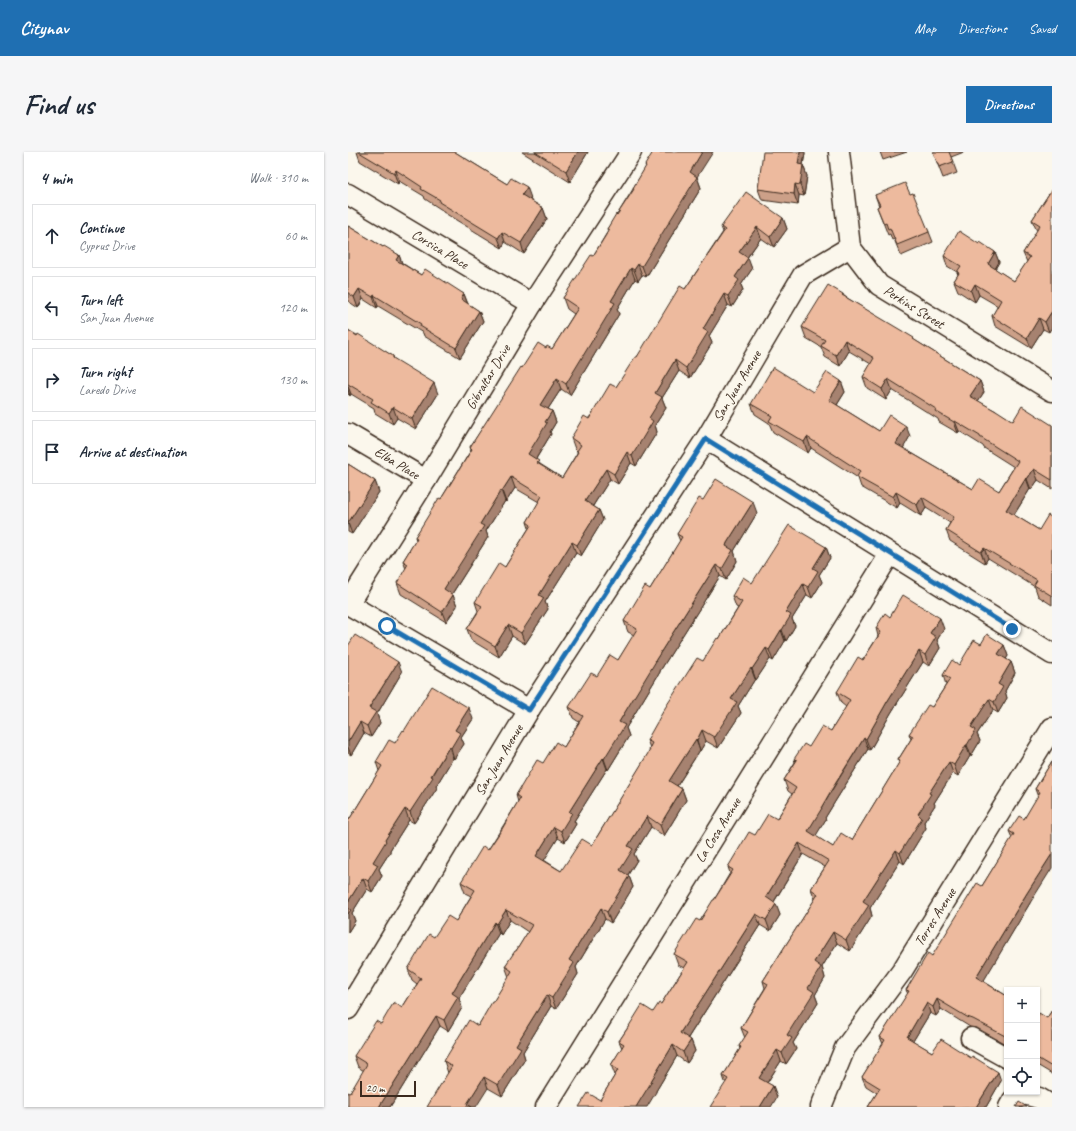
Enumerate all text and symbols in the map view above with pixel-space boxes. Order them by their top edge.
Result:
text: Citynav [20,16,68,40]
text: Map [915,20,936,37]
text: Directions [958,20,1007,37]
text: Saved [1029,20,1056,37]
button: Directions [966,86,1052,123]
text: Find us [24,87,94,122]
text: 4 min [40,168,73,189]
text: Walk · 310 m [249,170,308,186]
text: Continue [79,219,124,238]
icon: ahead [41,225,63,247]
street label: Corsica Place [409,226,473,273]
text: 60 m [285,228,307,244]
text: Cyprus Drive [79,238,135,254]
street label: Perkins Street [881,282,949,333]
text: Turn left [79,291,122,310]
icon: left [41,297,63,319]
text: 120 m [279,300,307,316]
text: San Juan Avenue [79,310,153,326]
street label: Gibraltar Drive [462,340,515,412]
street label: San Juan Avenue [709,346,766,424]
text: Turn right [79,363,132,382]
icon: right [41,369,63,391]
text: 130 m [279,372,307,388]
text: Laredo Drive [79,382,135,398]
icon: arrive [41,441,63,463]
text: Arrive at destination [79,443,186,462]
street label: Elba Place [371,443,424,484]
route start [378,617,396,635]
route end [1003,620,1021,638]
street label: San Juan Avenue [471,720,528,798]
street label: La Cosa Avenue [691,793,745,866]
street label: Torres Avenue [911,884,960,949]
map controls [1004,987,1040,1095]
button: + [1004,987,1040,1023]
button: − [1004,1023,1040,1059]
button: locate [1004,1059,1040,1095]
scale bar [360,1079,416,1098]
text: 20 m [366,1081,385,1095]

